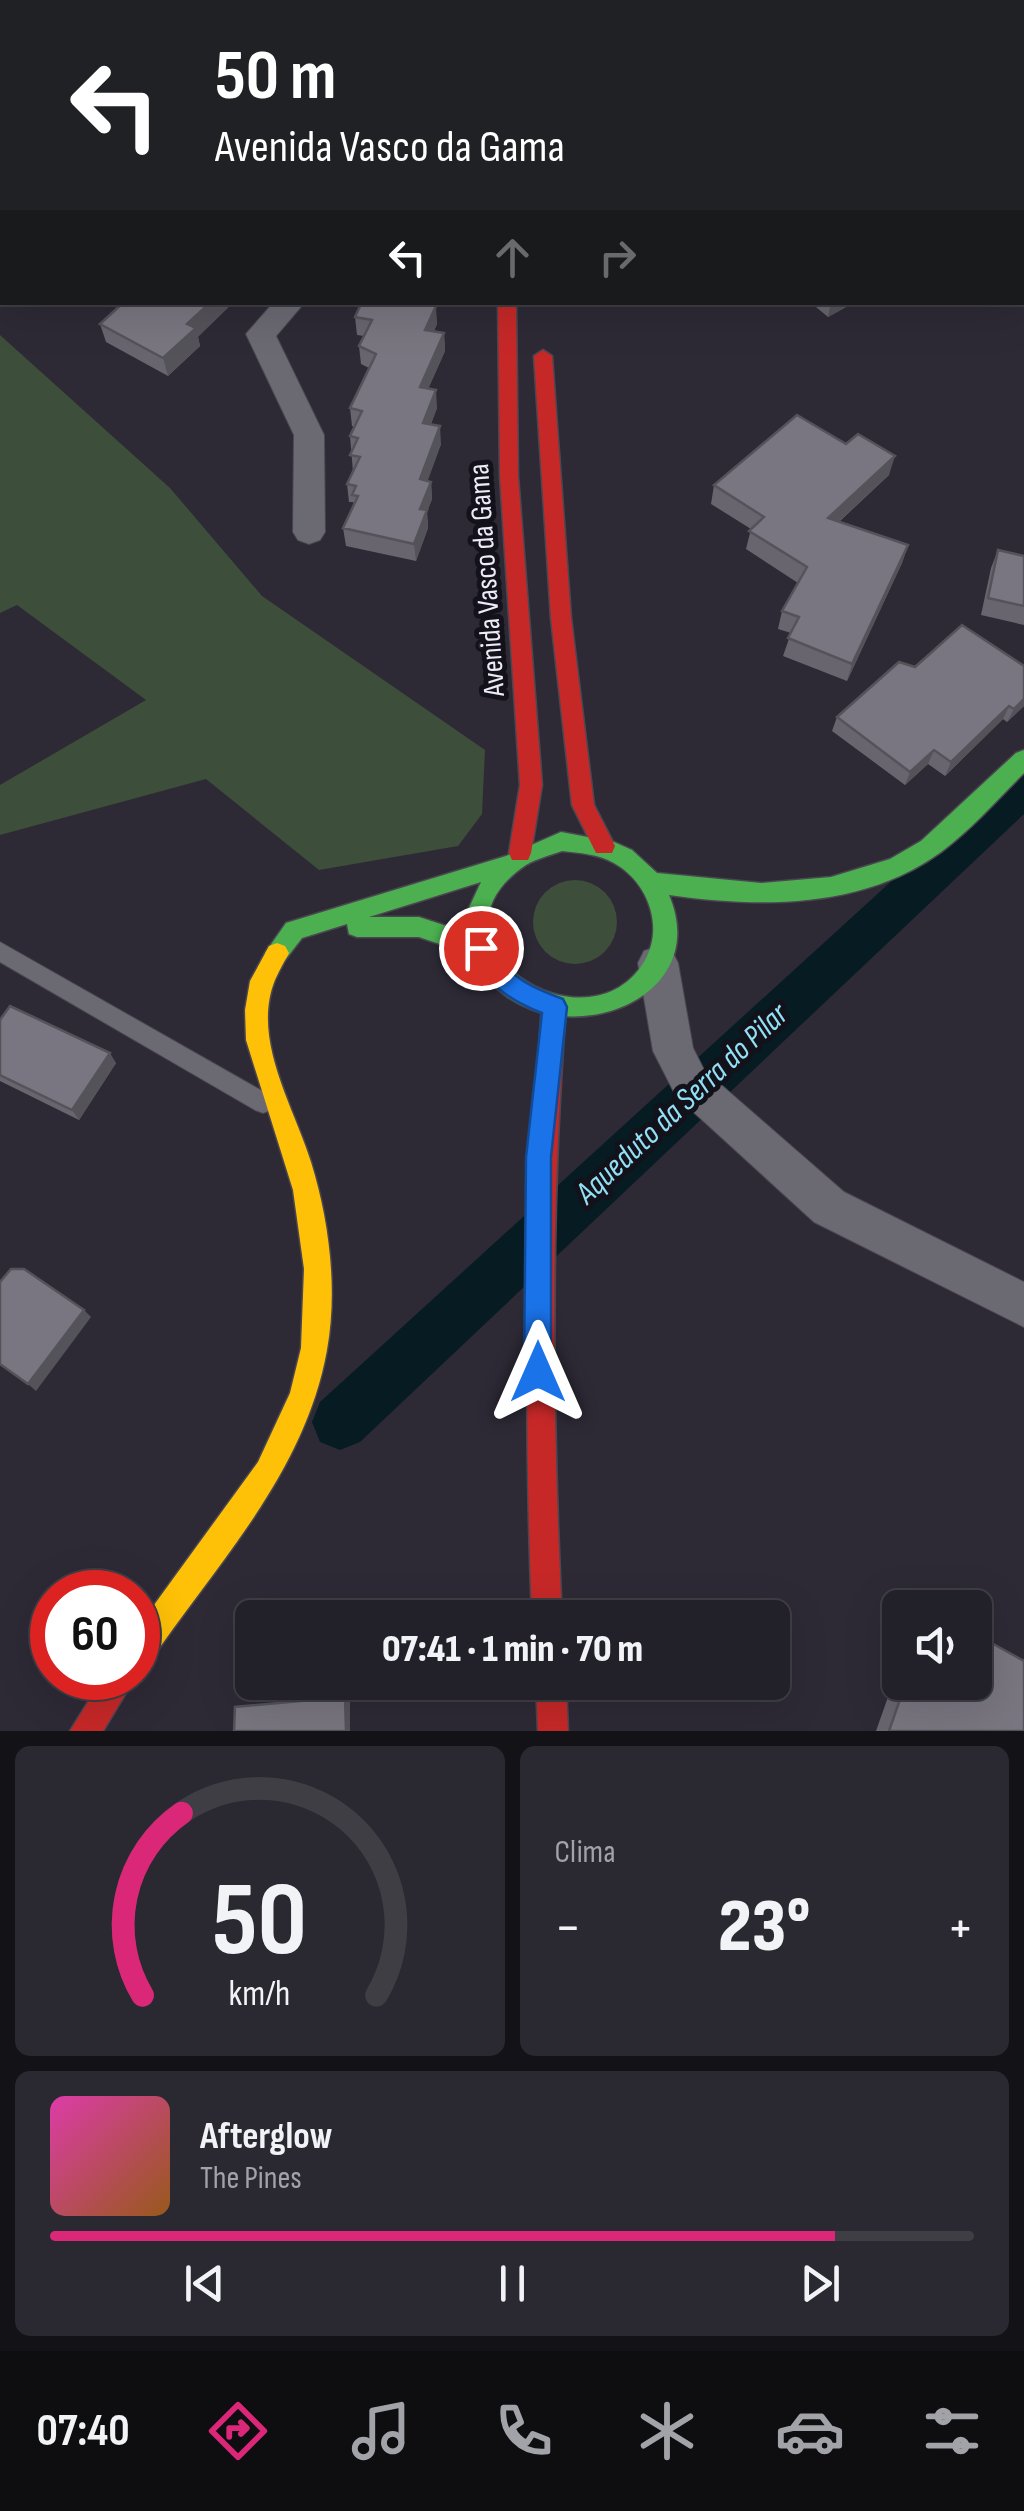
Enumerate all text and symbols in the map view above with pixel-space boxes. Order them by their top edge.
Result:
text: 50 m [215,35,336,119]
icon: left [50,40,180,170]
text: Avenida Vasco da Gama [215,120,565,175]
icon: left [380,230,435,285]
icon: ahead [485,230,540,285]
icon: right [590,230,645,285]
street label: Avenida Vasco da Gama [461,462,513,699]
pin [439,906,524,991]
icon: arrive [454,921,509,976]
water label: Aqueduto da Serra do Pilar [566,995,797,1214]
position arrow [486,1320,590,1424]
speed limit sign: 60 [30,1570,160,1700]
map controls [882,1590,992,1700]
button: sound [882,1590,992,1700]
text: 07:41 · 1 min · 70 m [382,1627,643,1672]
text: Clima [555,1833,615,1872]
text: 50 [212,1859,307,1984]
text: 23° [718,1882,810,1973]
text: − [555,1895,581,1962]
text: + [947,1895,974,1962]
text: km/h [229,1973,291,2016]
text: Afterglow [200,2114,333,2159]
text: The Pines [200,2159,302,2198]
icon: previous [177,2256,232,2311]
icon: pause [485,2256,540,2311]
icon: next [793,2256,848,2311]
icon: directions [203,2396,273,2466]
icon: music [346,2396,416,2466]
icon: phone [489,2396,559,2466]
icon: climate [632,2396,702,2466]
icon: car [775,2396,845,2466]
icon: filters [917,2396,987,2466]
text: 07:40 [36,2404,130,2459]

